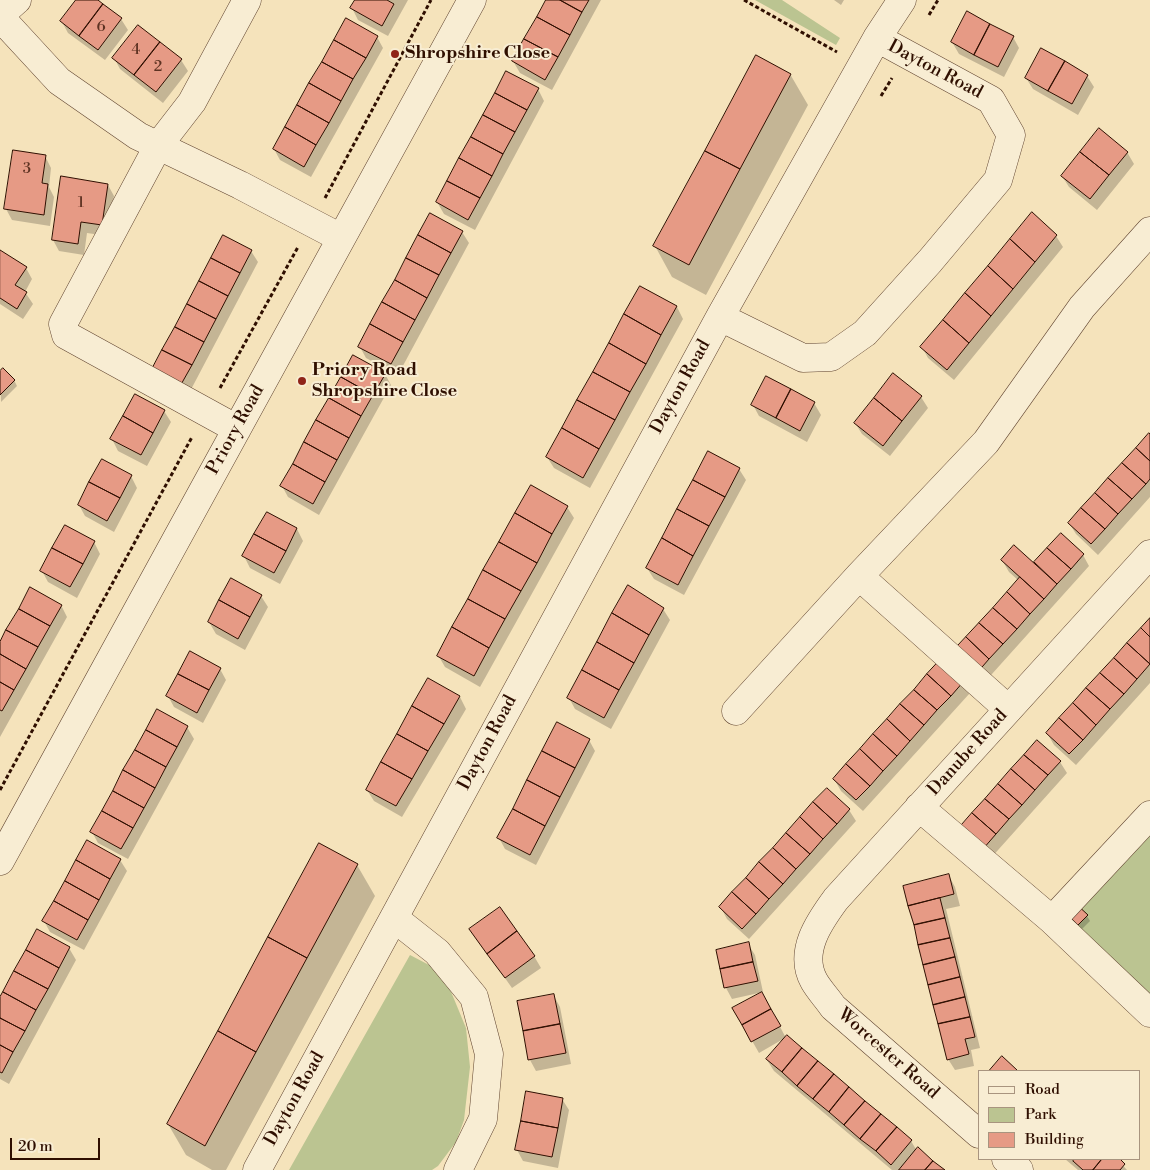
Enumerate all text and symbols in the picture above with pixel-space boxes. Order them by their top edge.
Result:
house number: 6 [96,18,106,36]
street label: Dayton Road [884,36,986,104]
house number: 4 [132,41,140,59]
place label: Shropshire Close [405,43,550,65]
marker: Shropshire Close [389,48,401,60]
house number: 2 [154,58,162,76]
house number: 3 [23,160,31,178]
house number: 1 [78,194,84,212]
street label: Dayton Road [646,336,716,438]
place label: Priory Road Shropshire Close [312,360,457,402]
marker: Priory Road Shropshire Close [296,375,308,387]
street label: Priory Road [203,381,269,479]
street label: Dayton Road [454,692,522,794]
street label: Danube Road [924,705,1012,801]
street label: Worcester Road [833,1004,943,1104]
street label: Dayton Road [260,1048,330,1150]
legend [978,1070,1140,1160]
text: Road [1025,1080,1060,1099]
text: Park [1025,1105,1056,1124]
scale bar [12,1128,102,1160]
text: Building [1025,1130,1084,1149]
text: 20 m [18,1137,53,1156]

